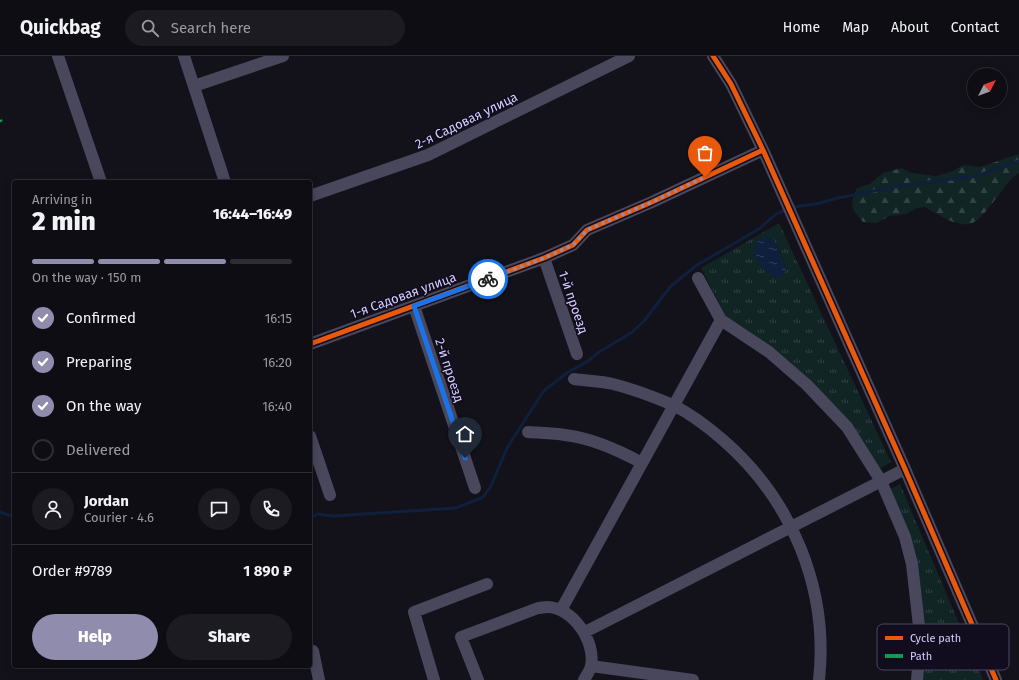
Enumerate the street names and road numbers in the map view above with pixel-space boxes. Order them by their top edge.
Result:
street label: 2-я Садовая улица [412,89,520,152]
street label: 1-я Садовая улица [348,269,458,322]
street label: 1-й проезд [556,269,591,336]
street label: 2-й проезд [432,336,467,404]

